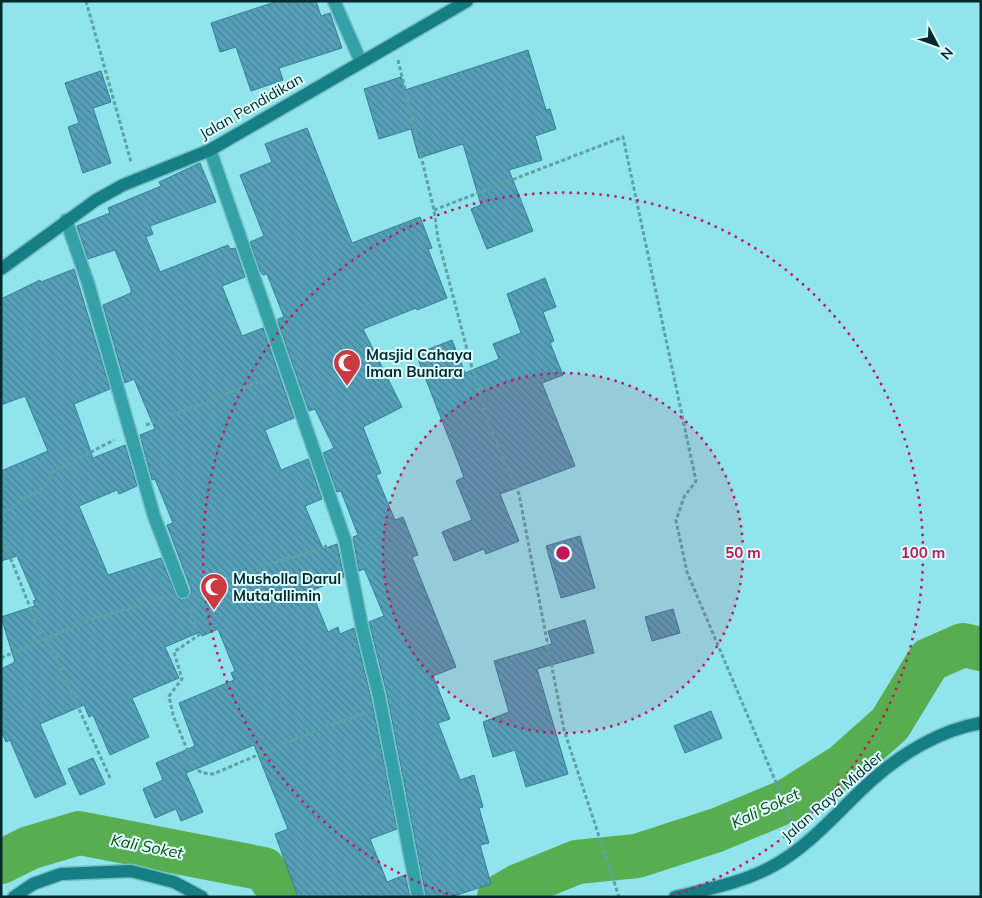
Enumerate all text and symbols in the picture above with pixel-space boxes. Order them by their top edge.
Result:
north arrow [912,20,962,70]
text: N [937,44,957,63]
street label: Jalan Pendidikan [196,69,306,143]
place label: Masjid Cahaya Iman Buniara [366,345,472,381]
mosque icon: Masjid Cahaya Iman Buniara [332,348,362,387]
text: 50 m [725,543,761,562]
text: 100 m [901,543,945,562]
centre of rings [554,544,572,562]
place label: Musholla Darul Muta'allimin [233,569,341,605]
mosque icon: Musholla Darul Muta'allimin [199,572,229,611]
street label: Jalan Raya Midder [778,747,887,845]
water label: Kali Soket [728,783,803,832]
water label: Kali Soket [109,829,185,863]

